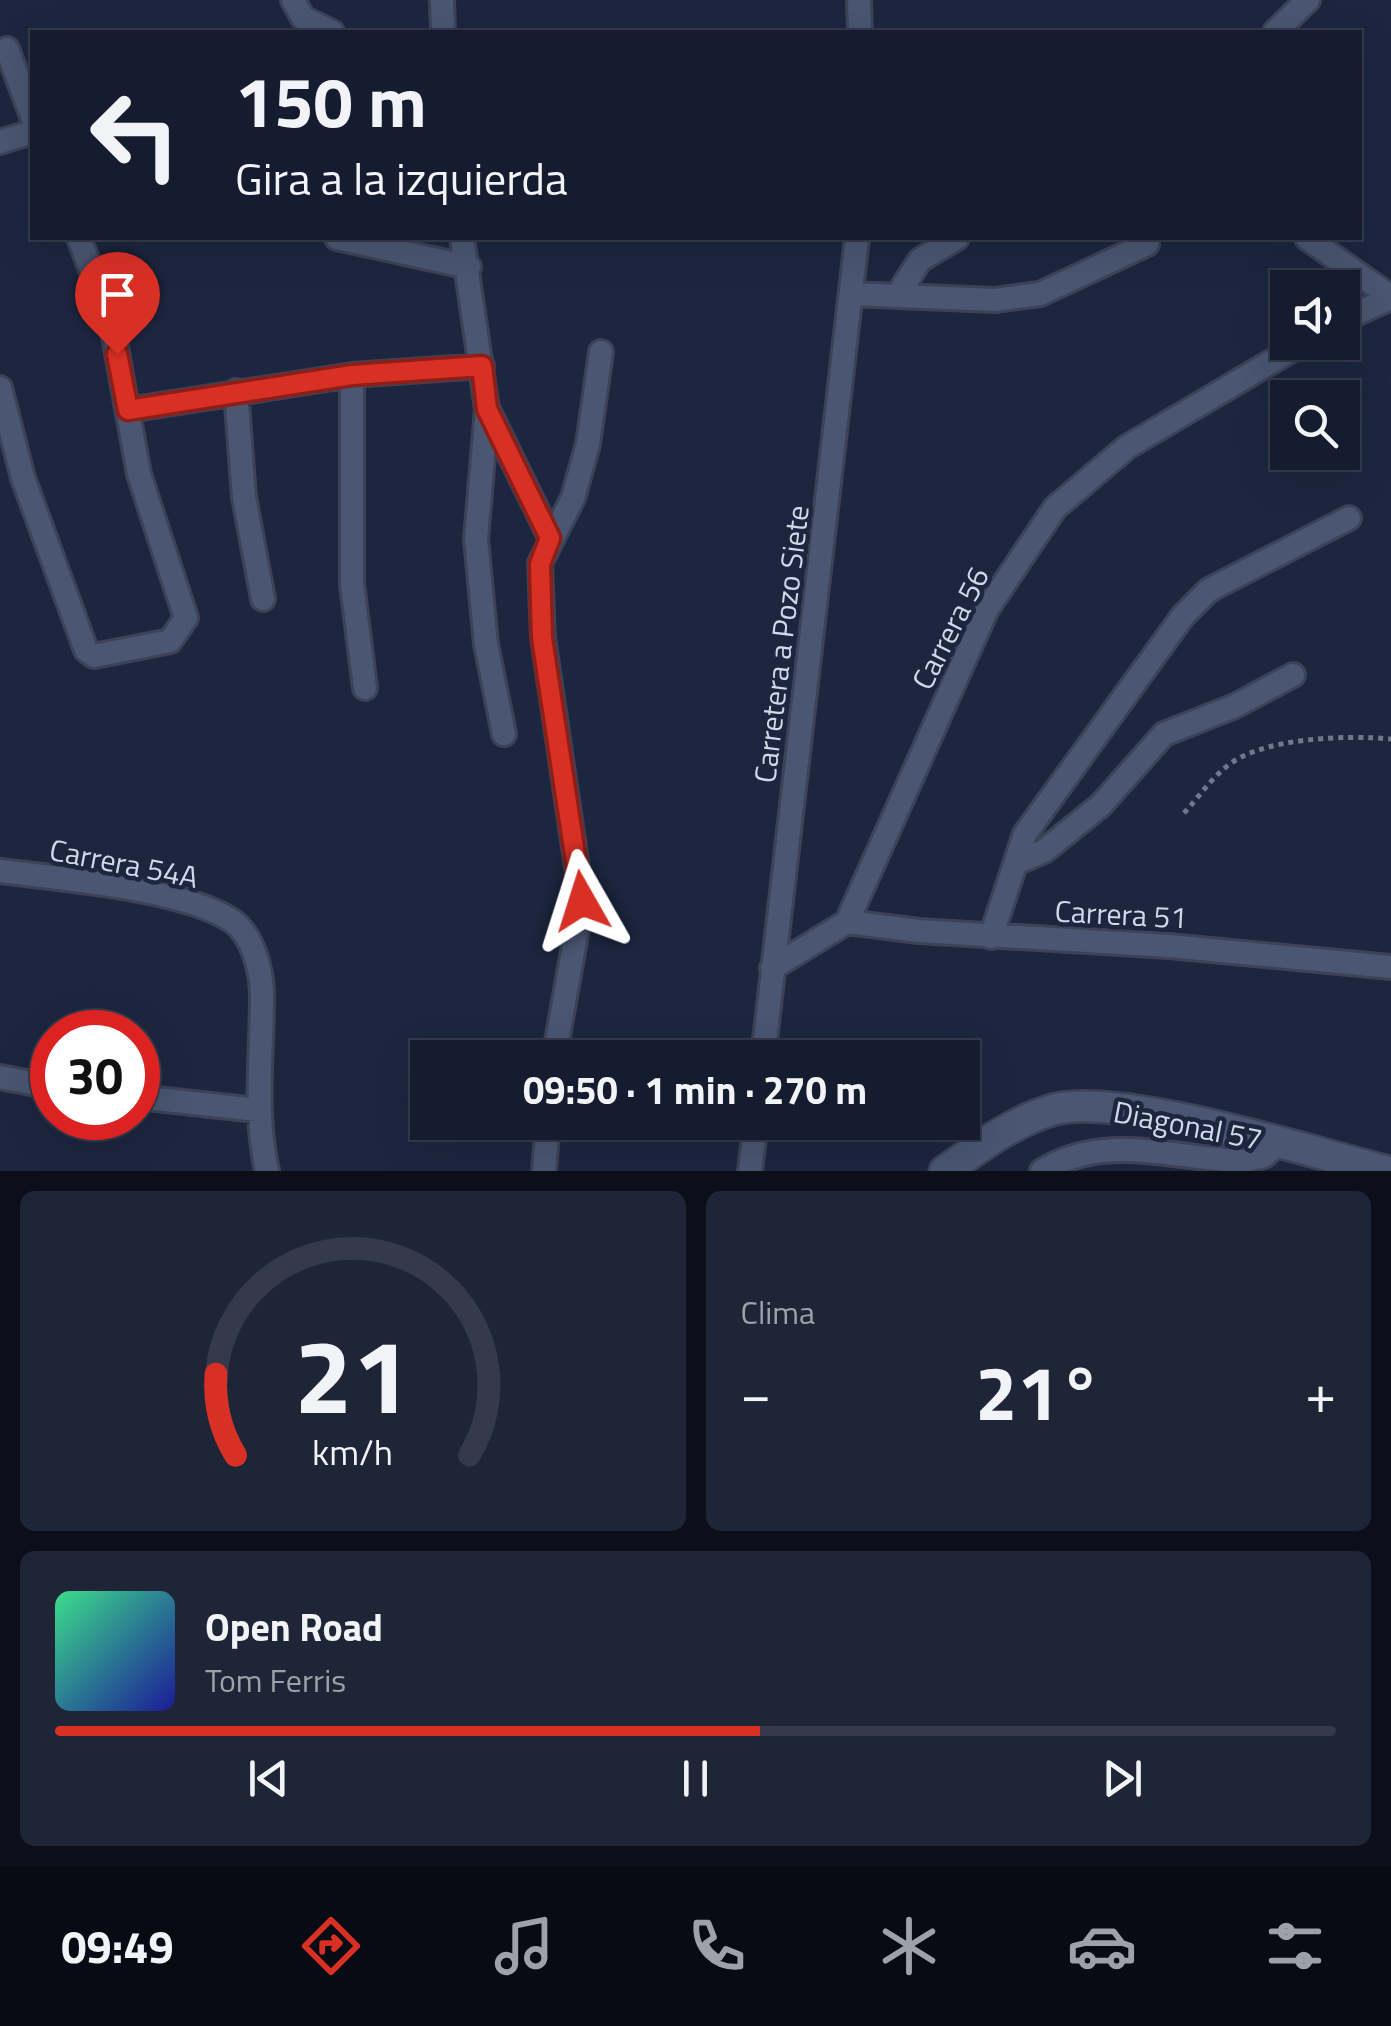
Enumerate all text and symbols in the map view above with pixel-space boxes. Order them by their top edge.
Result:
text: 150 m [235,48,427,154]
icon: left [70,70,200,200]
text: Gira a la izquierda [235,144,568,212]
pin [75,252,160,355]
icon: arrive [90,267,145,322]
map controls [1270,270,1360,470]
button: sound [1270,270,1360,360]
button: search [1270,380,1360,470]
street label: Carretera a Pozo Siete [741,503,821,785]
street label: Carrera 56 [899,558,1001,698]
street label: Carrera 54A [46,826,202,900]
position arrow [530,849,634,953]
street label: Carrera 51 [1054,888,1188,940]
speed limit sign: 30 [30,1010,160,1140]
text: 09:50 · 1 min · 270 m [523,1061,867,1119]
street label: Diagonal 57 [1110,1088,1266,1162]
text: Clima [741,1288,815,1336]
text: 21 [295,1295,411,1453]
text: 21° [975,1335,1101,1449]
text: − [741,1351,771,1434]
text: + [1305,1351,1336,1434]
text: km/h [312,1424,393,1479]
text: Open Road [205,1598,383,1656]
text: Tom Ferris [205,1656,346,1704]
icon: previous [241,1751,296,1806]
icon: pause [668,1751,723,1806]
icon: next [1095,1751,1150,1806]
icon: directions [296,1911,366,1981]
icon: music [489,1911,559,1981]
icon: phone [682,1911,752,1981]
icon: climate [874,1911,944,1981]
icon: car [1067,1911,1137,1981]
icon: filters [1260,1911,1330,1981]
text: 09:49 [61,1912,174,1980]

